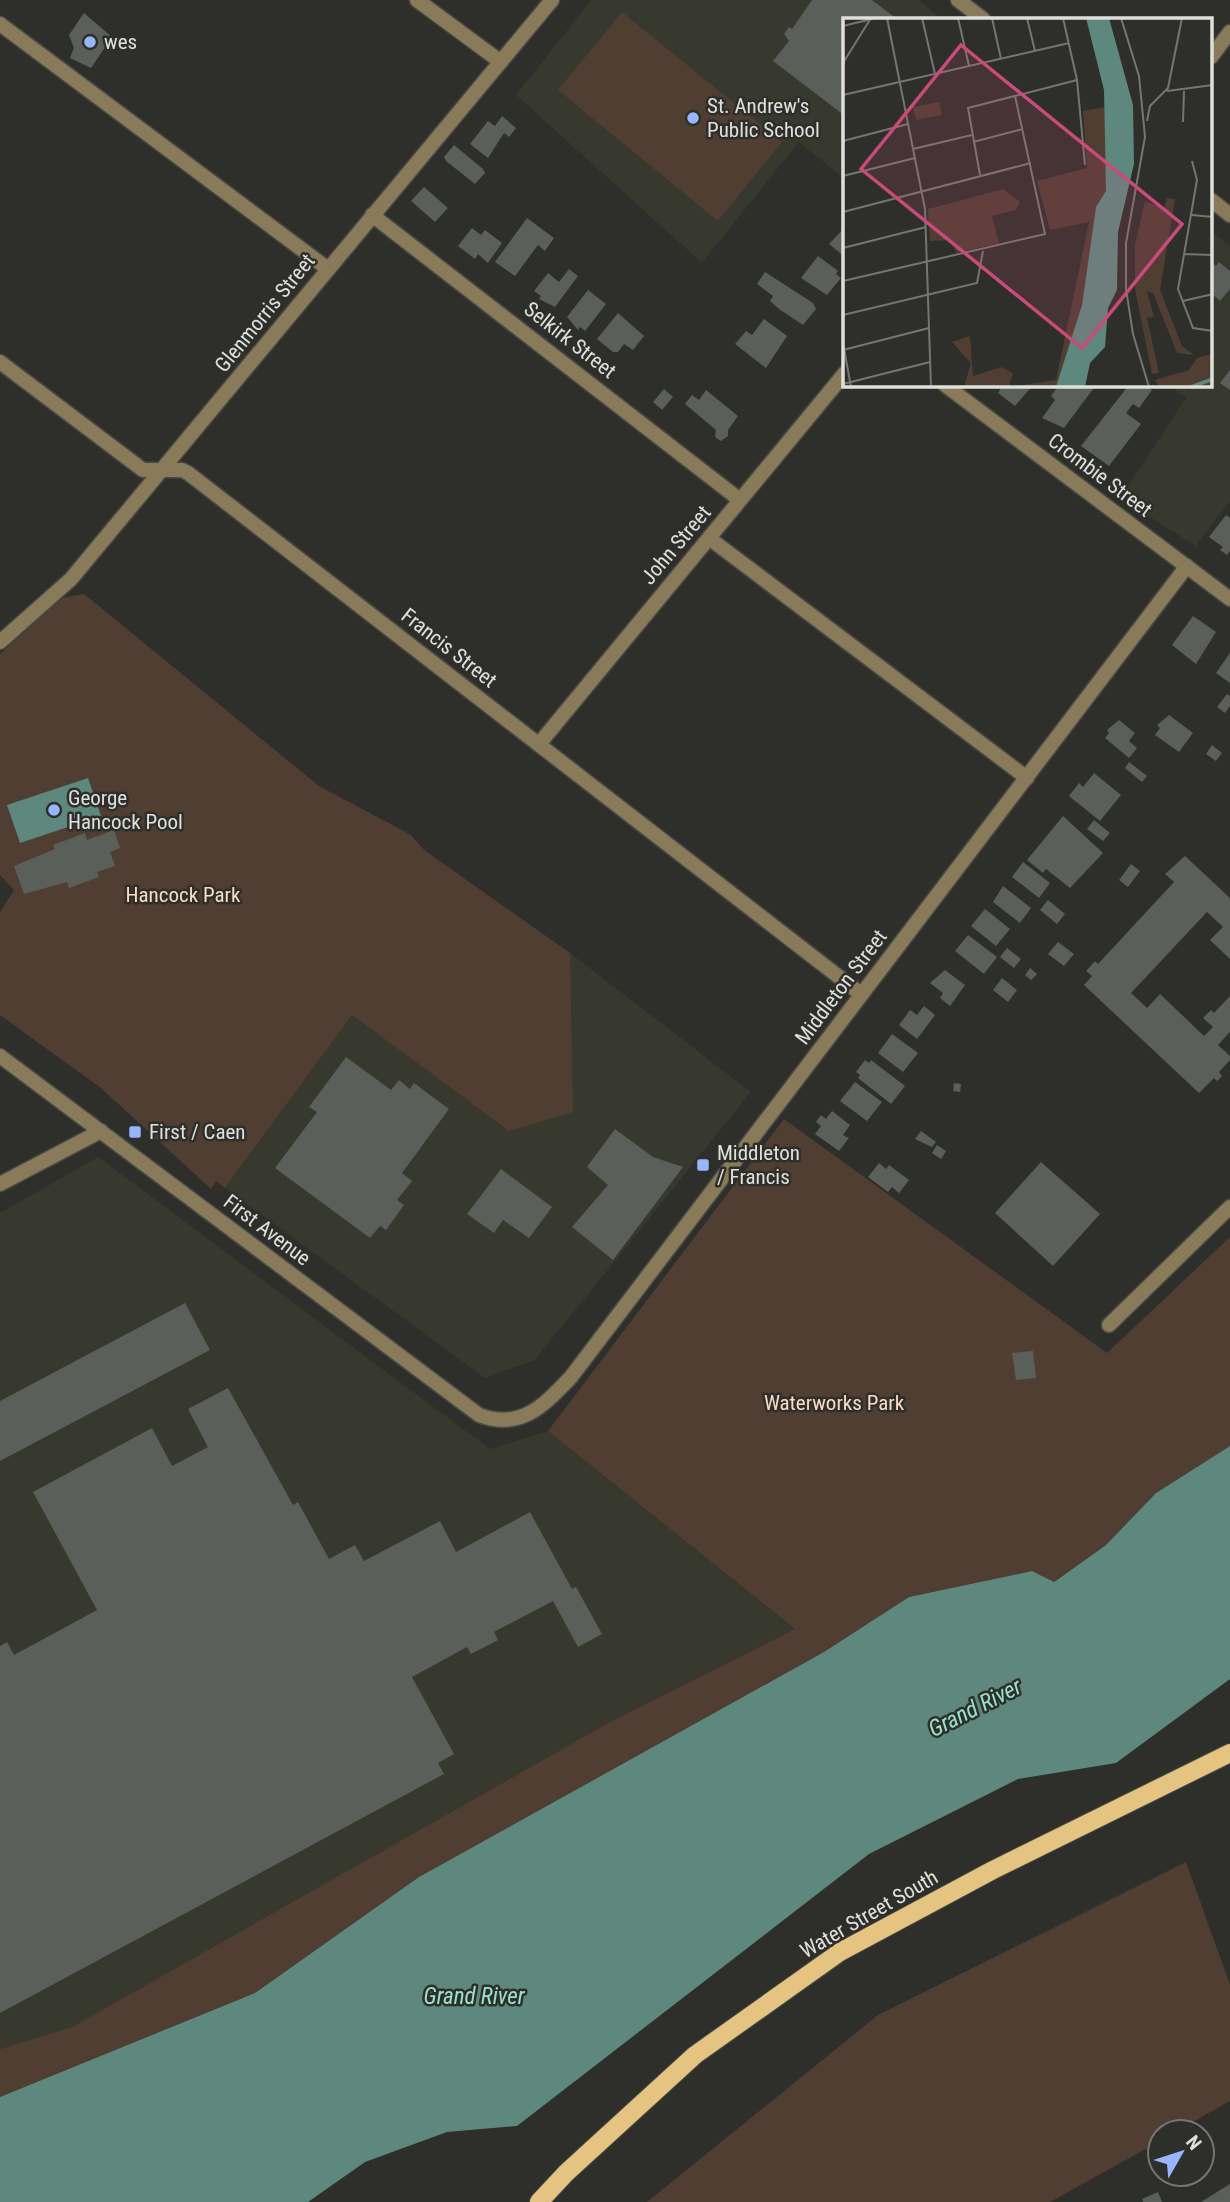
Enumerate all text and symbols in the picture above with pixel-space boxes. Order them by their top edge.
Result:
inset map [843,18,1212,387]
place label: wes [104,30,137,54]
marker: wes [82,34,98,50]
place label: St. Andrew's Public School [707,94,820,142]
marker: St. Andrew's Public School [685,110,701,126]
street label: Glenmorris Street [210,249,320,377]
street label: Selkirk Street [519,297,621,383]
street label: Crombie Street [1043,428,1157,522]
street label: John Street [636,501,716,589]
street label: Francis Street [397,603,501,693]
place label: George Hancock Pool [68,786,183,834]
marker: George Hancock Pool [46,802,62,818]
park label: Hancock Park [126,883,241,907]
street label: Middleton Street [790,925,892,1049]
place label: First / Caen [149,1120,246,1144]
marker: First / Caen [127,1124,143,1140]
place label: Middleton / Francis [717,1141,800,1189]
marker: Middleton / Francis [695,1157,711,1173]
street label: First Avenue [219,1190,315,1270]
park label: Waterworks Park [764,1391,905,1415]
water label: Grand River [924,1673,1027,1743]
street label: Water Street South [796,1865,942,1963]
water label: Grand River [424,1983,526,2010]
north arrow [1146,2118,1216,2188]
text: N [1181,2131,1206,2154]

